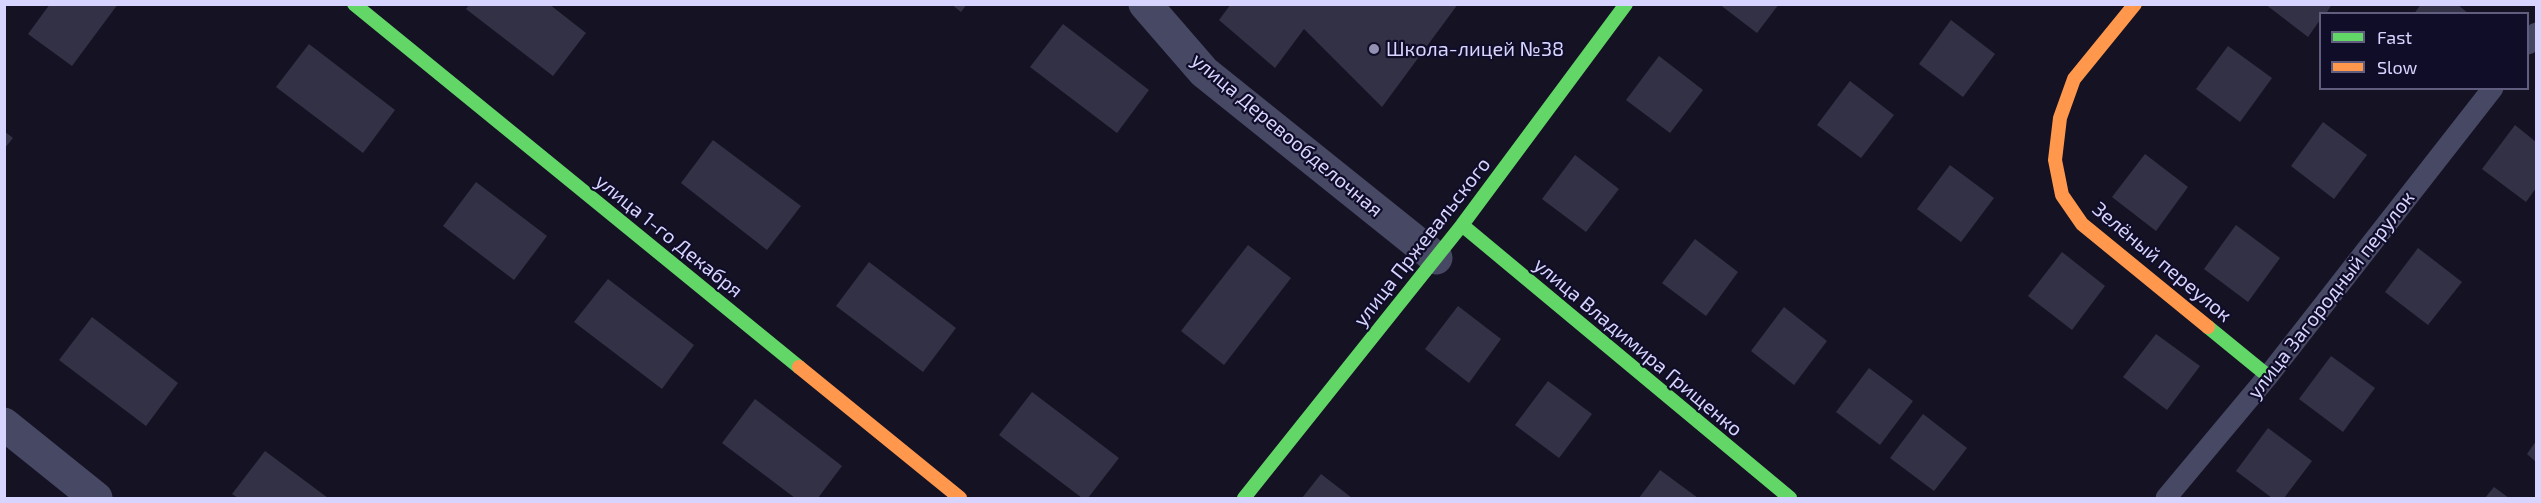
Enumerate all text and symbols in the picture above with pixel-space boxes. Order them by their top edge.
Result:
legend [2319,12,2529,90]
text: Fast [2377,26,2412,48]
place label: Школа-лицей №38 [1386,37,1564,61]
marker: Школа-лицей №38 [1367,42,1381,56]
street label: улица Деревообделочная [1187,48,1387,222]
text: Slow [2377,56,2417,78]
street label: улица Пржевальского [1349,153,1495,331]
street label: улица 1-го Декабря [590,169,748,303]
street label: улица Загородный перулок [2242,186,2420,404]
street label: Зелёный переулок [2088,197,2236,327]
street label: улица Владимира Грищенко [1529,253,1747,441]

